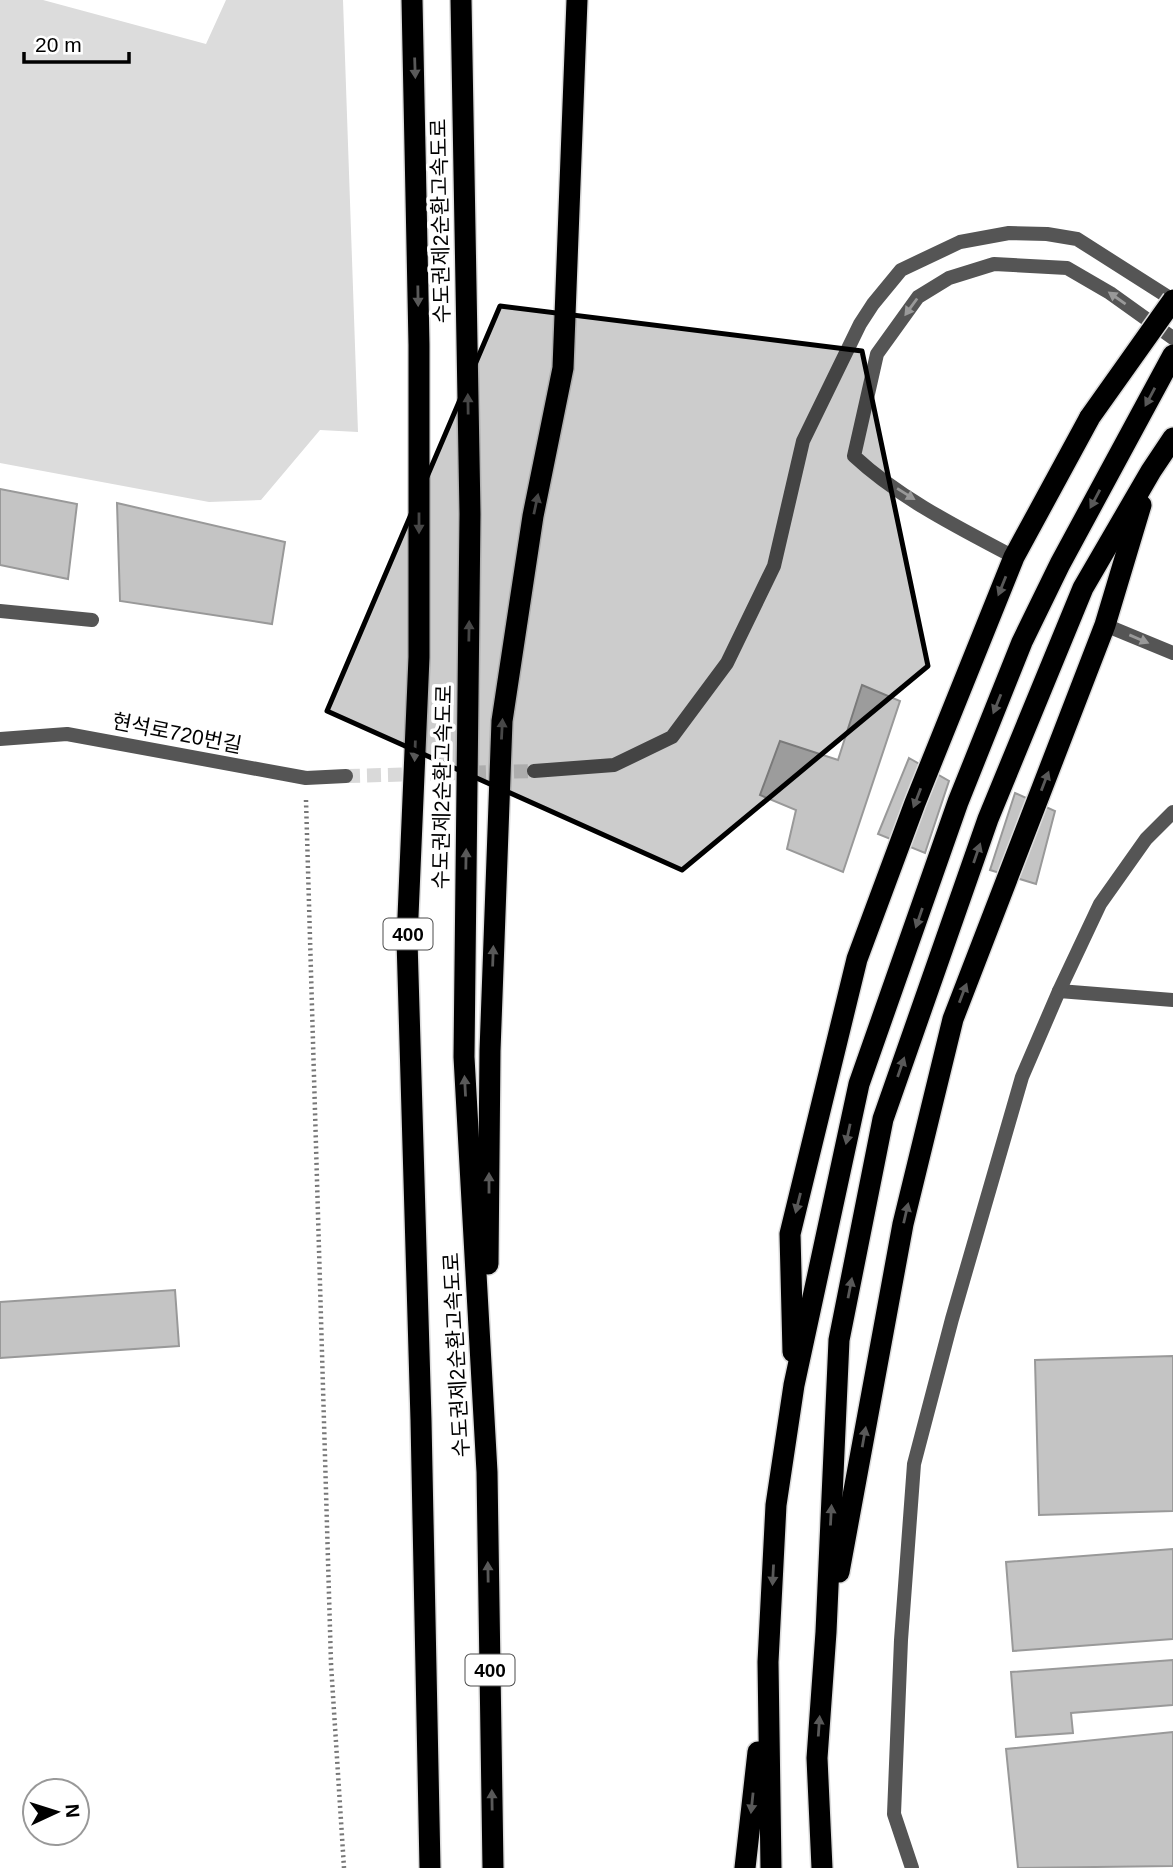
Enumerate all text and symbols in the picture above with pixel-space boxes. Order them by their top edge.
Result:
scale bar [24,21,130,65]
text: 20 m [35,33,82,56]
one-way arrow [409,57,420,79]
street label: 수도권제2순환고속도로 [427,118,453,324]
one-way arrow [412,285,424,307]
one-way arrow [1108,291,1126,305]
one-way arrow [904,298,918,316]
one-way arrow [1144,387,1156,407]
one-way arrow [462,392,474,414]
one-way arrow [896,488,915,501]
one-way arrow [1090,490,1102,510]
one-way arrow [530,493,541,515]
one-way arrow [413,512,425,534]
one-way arrow [996,576,1007,597]
one-way arrow [463,620,474,642]
one-way arrow [1129,633,1149,645]
street label: 수도권제2순환고속도로 [429,684,455,890]
one-way arrow [992,694,1003,715]
street label: 현석로720번길 [110,709,244,757]
one-way arrow [497,717,508,739]
one-way arrow [409,740,420,762]
one-way arrow [1040,771,1051,792]
one-way arrow [912,787,923,808]
one-way arrow [972,842,983,863]
one-way arrow [460,847,472,869]
one-way arrow [913,908,924,929]
road number: 400 [384,918,432,950]
one-way arrow [488,945,499,967]
one-way arrow [957,983,968,1004]
one-way arrow [896,1057,907,1078]
one-way arrow [460,1075,471,1097]
one-way arrow [843,1123,854,1145]
one-way arrow [483,1172,495,1194]
one-way arrow [792,1192,803,1214]
one-way arrow [901,1202,912,1224]
street label: 수도권제2순환고속도로 [439,1252,473,1458]
one-way arrow [844,1277,855,1299]
one-way arrow [859,1426,870,1448]
one-way arrow [826,1504,837,1526]
one-way arrow [482,1561,494,1583]
one-way arrow [767,1564,778,1586]
road number: 400 [466,1654,514,1686]
one-way arrow [814,1715,825,1737]
north arrow [21,1777,91,1847]
one-way arrow [486,1789,498,1811]
one-way arrow [747,1792,758,1814]
text: N [62,1803,83,1818]

